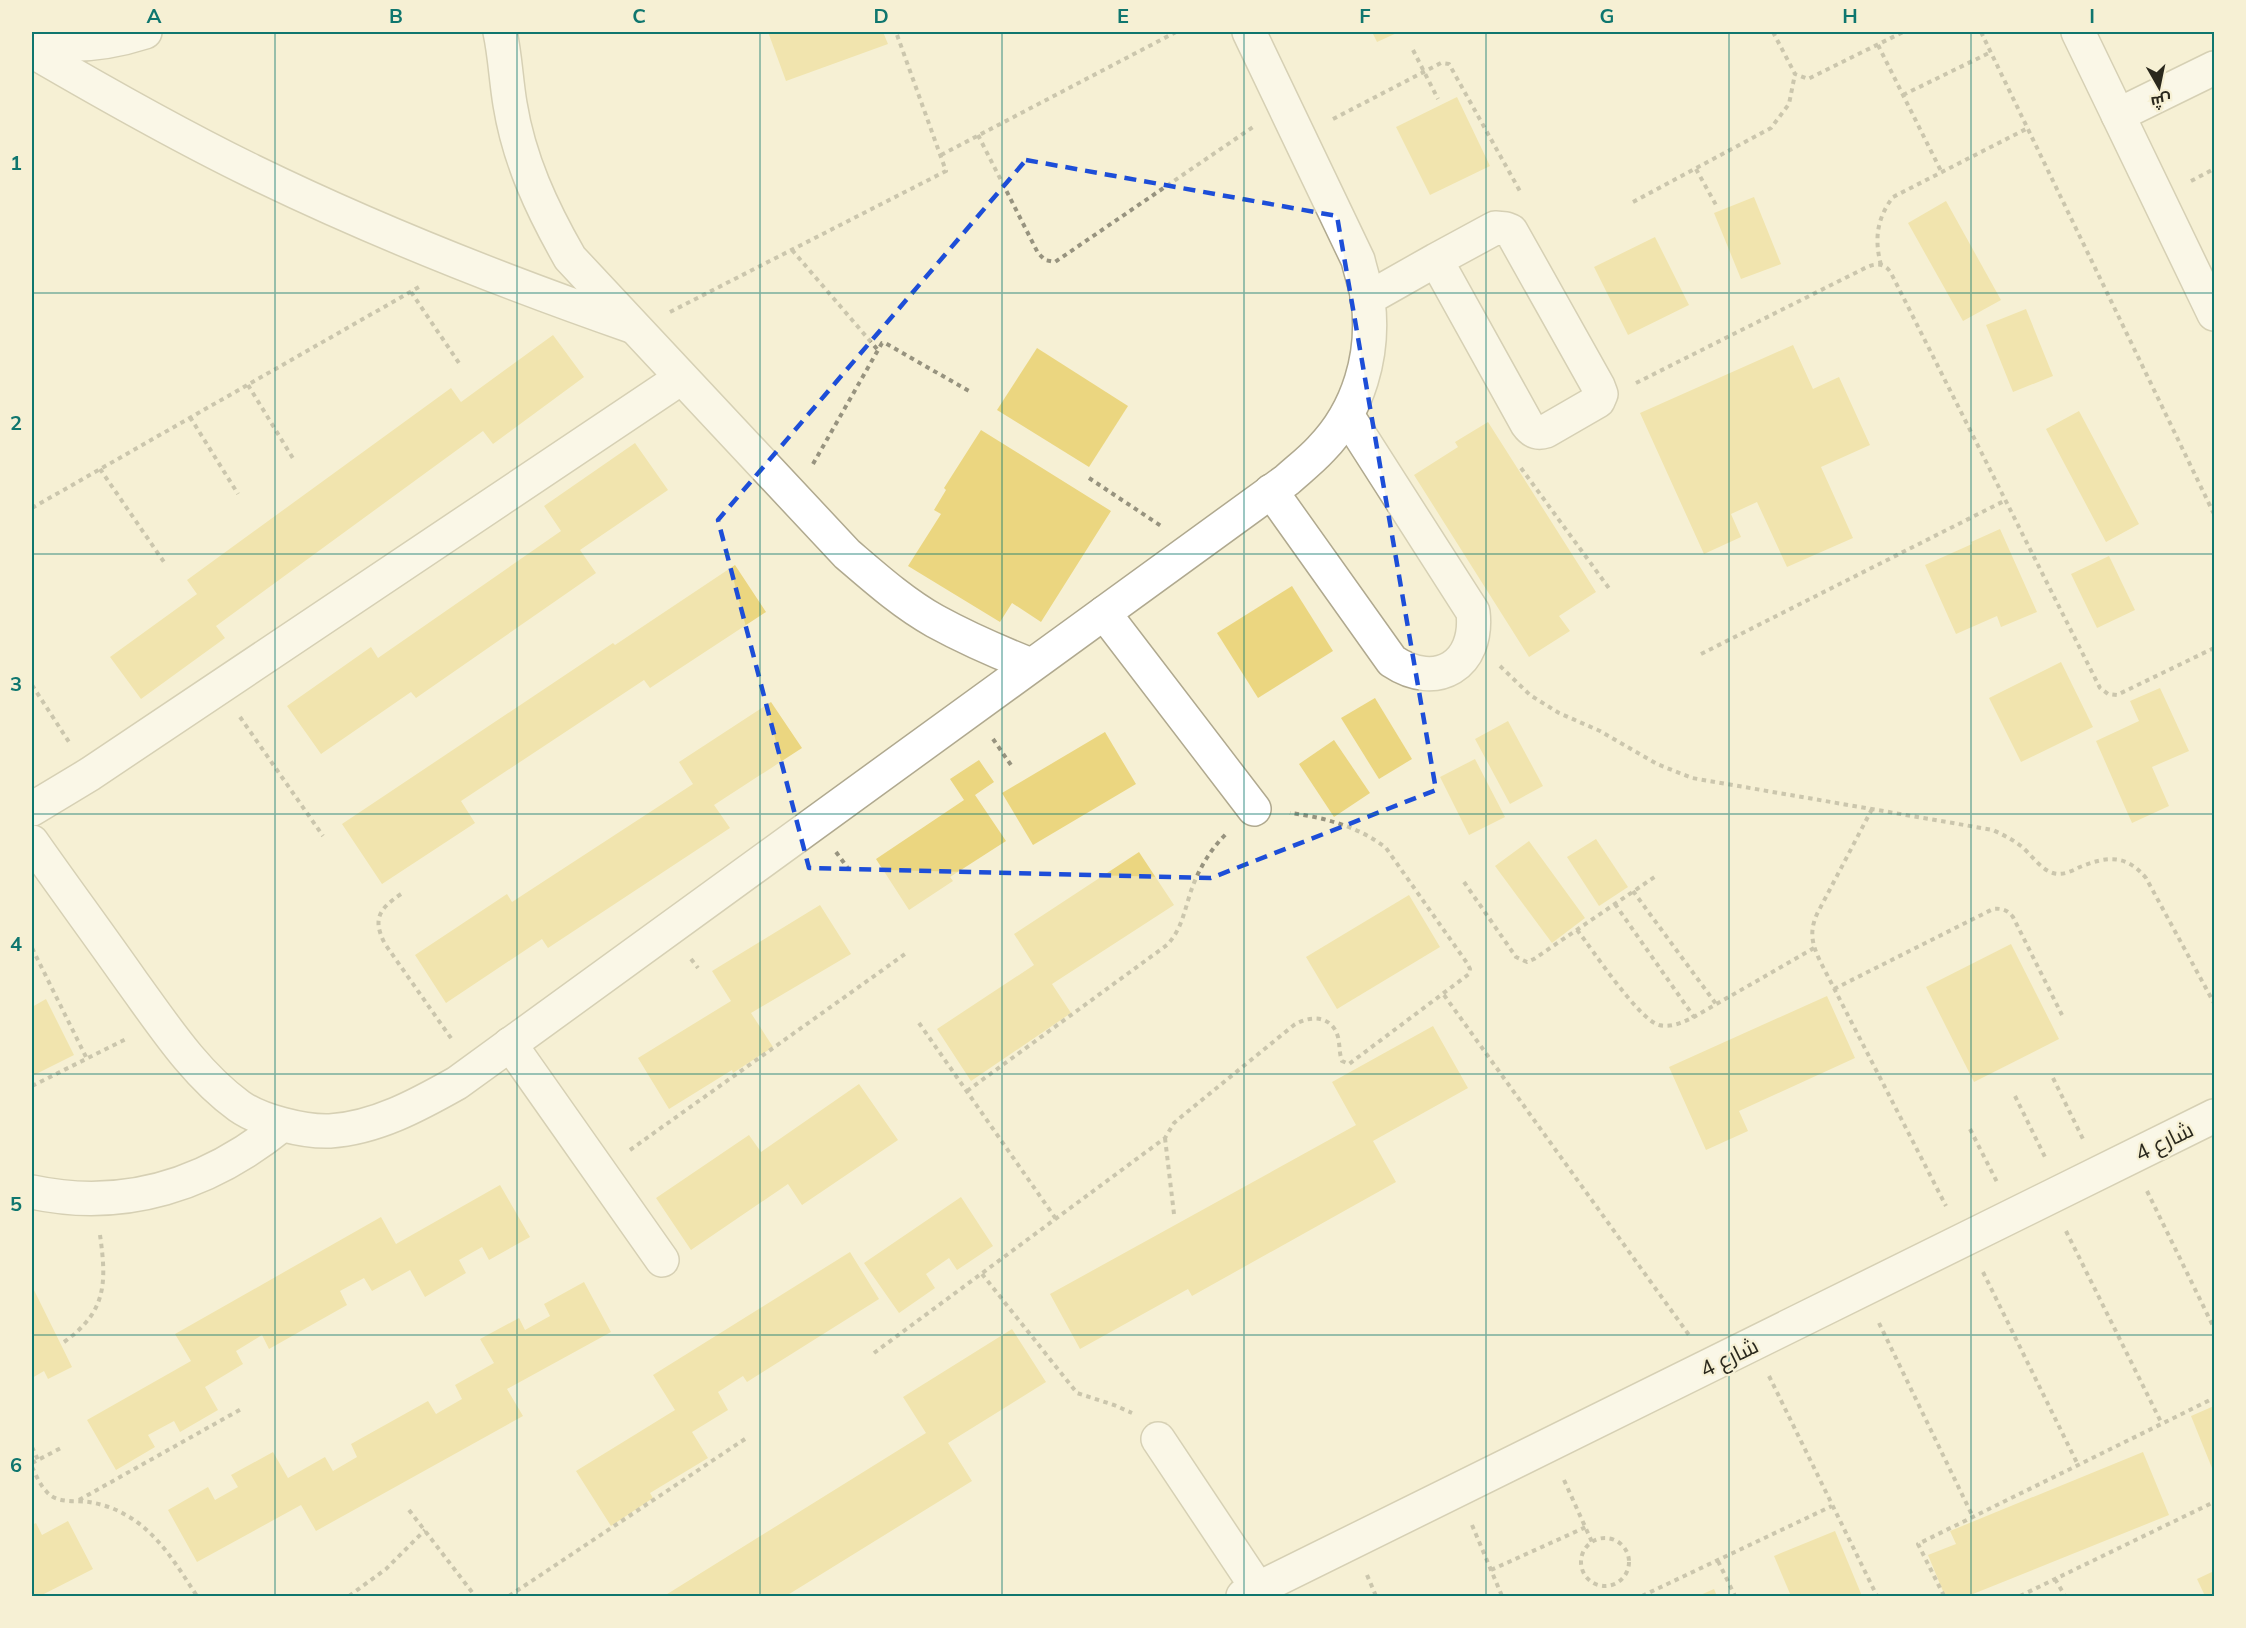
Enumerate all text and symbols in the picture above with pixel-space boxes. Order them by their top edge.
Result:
text: A [147,3,162,28]
text: B [389,3,403,28]
text: C [632,3,646,28]
text: D [873,3,889,28]
text: E [1117,3,1129,28]
text: F [1359,3,1371,28]
text: G [1600,3,1614,28]
text: H [1842,3,1858,28]
text: I [2089,3,2095,28]
north arrow [2129,57,2189,117]
text: ش [2150,90,2173,113]
text: 1 [10,150,22,175]
text: 2 [10,410,22,435]
text: 3 [10,671,22,696]
text: 4 [10,931,22,956]
street label: شارع 4 [2130,1115,2198,1168]
text: 5 [10,1191,22,1216]
street label: شارع 4 [1695,1331,1763,1384]
text: 6 [10,1452,22,1477]

